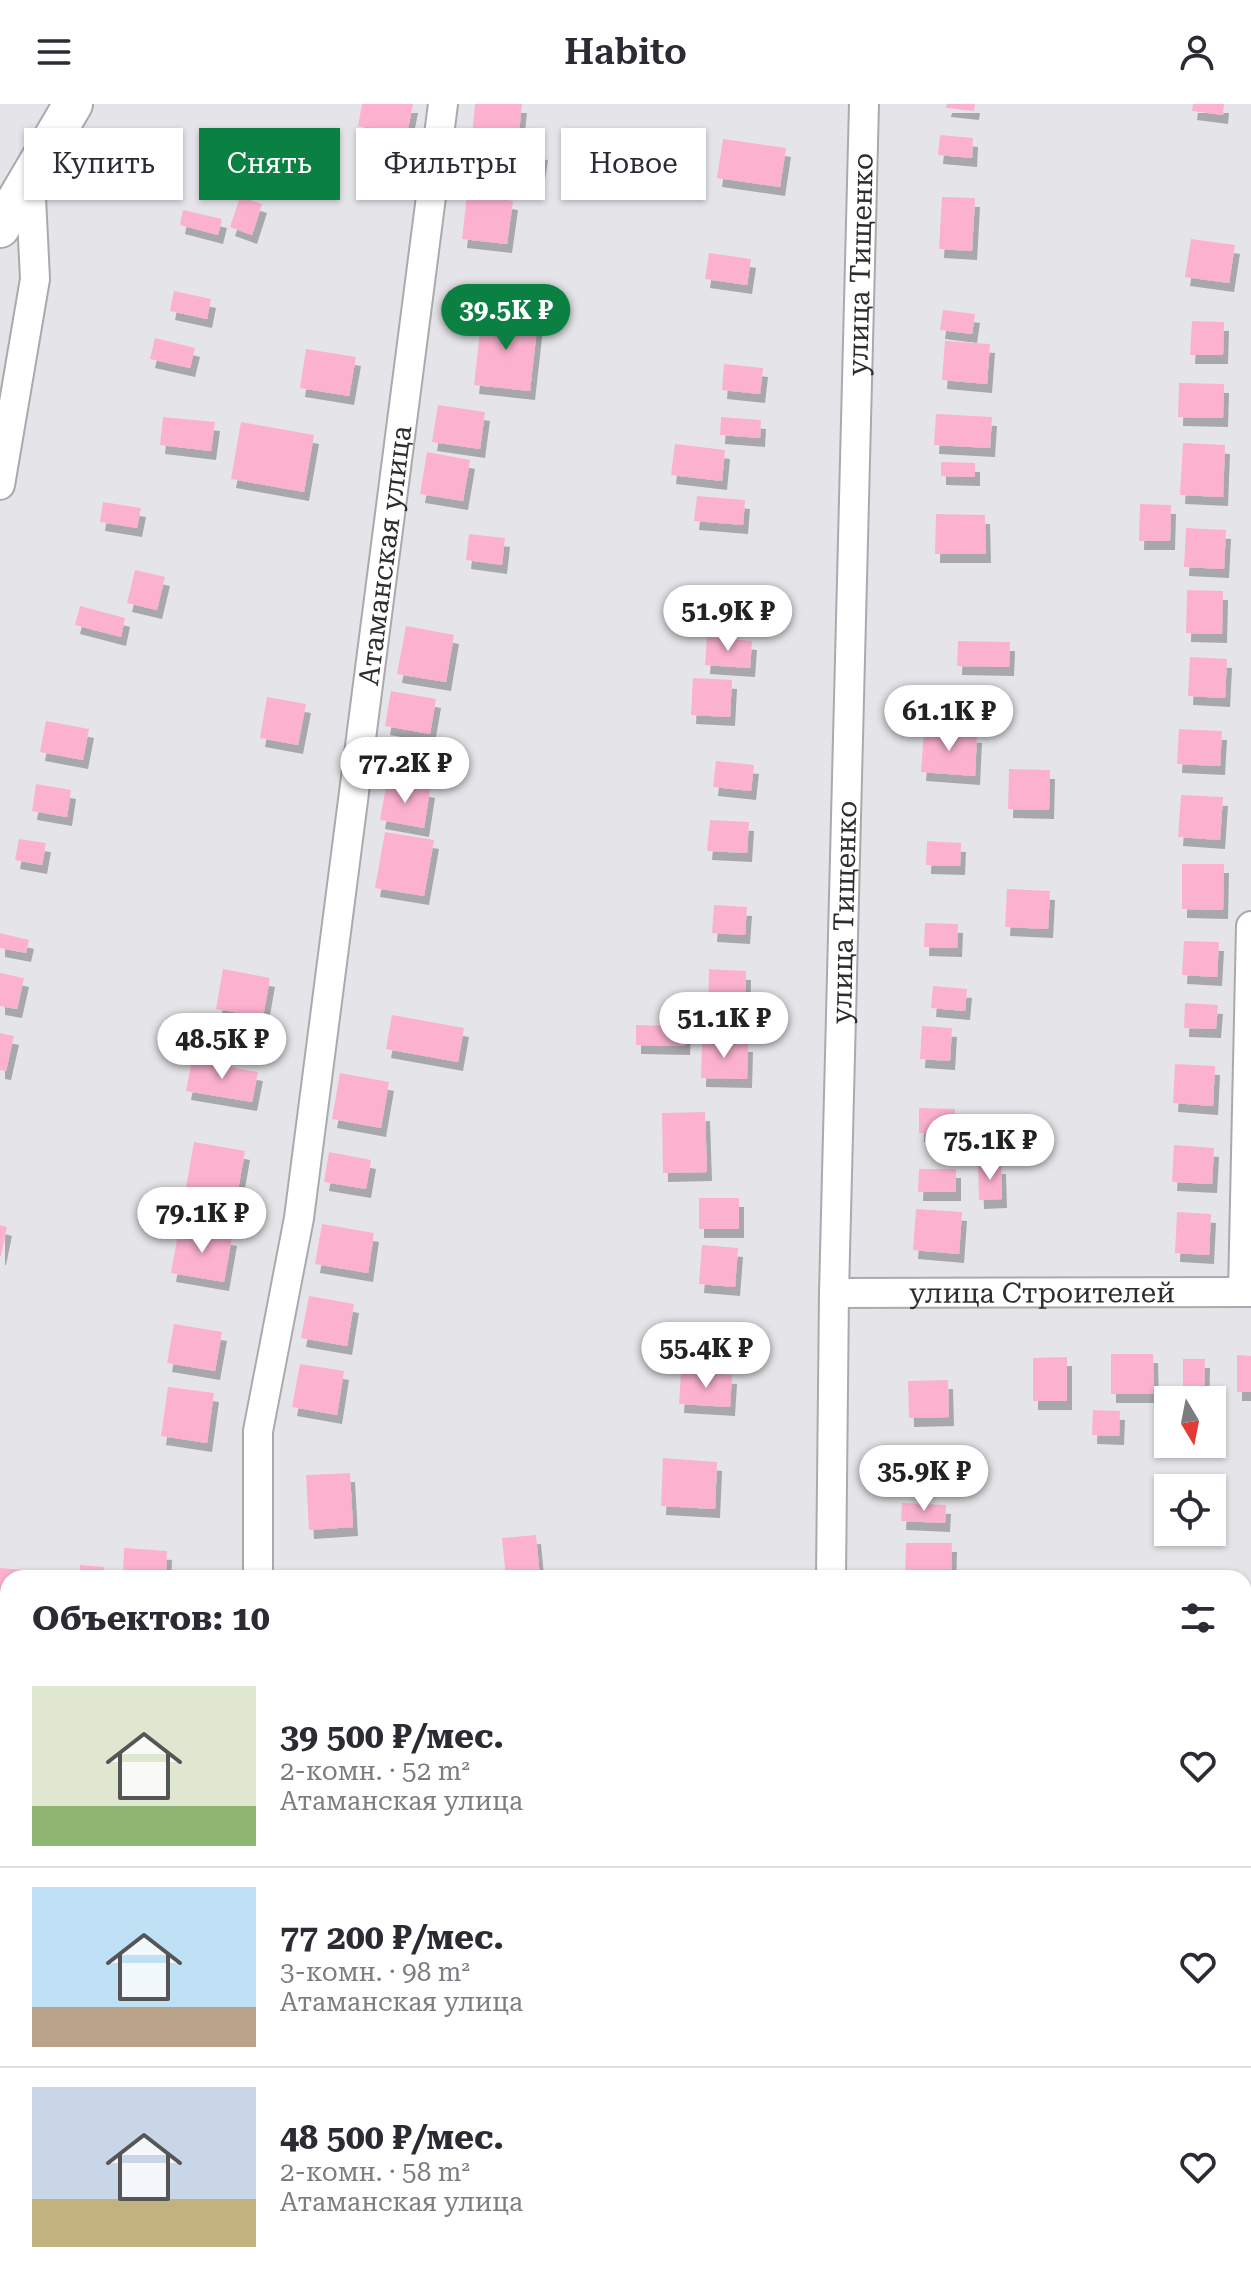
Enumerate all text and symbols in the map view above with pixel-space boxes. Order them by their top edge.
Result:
icon: menu [32,30,76,74]
icon: person [1175,30,1219,74]
text: Habito [564,31,687,73]
chip: Купить [24,128,183,200]
chip: Снять [199,128,340,200]
chip: Фильтры [356,128,545,200]
chip: Новое [561,128,706,200]
street label: улица Тищенко [841,152,880,376]
pin: 39.5K ₽ [432,284,580,352]
text: 39.5K ₽ [459,295,553,325]
street label: Атаманская улица [352,424,418,687]
pin: 51.9K ₽ [654,585,802,653]
text: 51.9K ₽ [681,596,775,626]
pin: 61.1K ₽ [875,685,1023,753]
text: 61.1K ₽ [902,696,996,726]
pin: 77.2K ₽ [331,737,479,805]
text: 77.2K ₽ [358,748,452,778]
street label: улица Тищенко [825,800,863,1024]
pin: 51.1K ₽ [650,992,798,1060]
text: 51.1K ₽ [677,1003,771,1033]
pin: 48.5K ₽ [148,1013,296,1081]
text: 48.5K ₽ [175,1024,269,1054]
pin: 75.1K ₽ [916,1114,1064,1182]
text: 75.1K ₽ [943,1125,1037,1155]
pin: 79.1K ₽ [128,1187,276,1255]
text: 79.1K ₽ [155,1198,249,1228]
street label: улица Строителей [909,1276,1175,1310]
pin: 55.4K ₽ [632,1322,780,1390]
text: 55.4K ₽ [659,1333,753,1363]
north arrow [1154,1386,1226,1458]
map controls [1154,1386,1226,1546]
pin: 35.9K ₽ [850,1445,998,1513]
text: 35.9K ₽ [877,1456,971,1486]
button: locate [1154,1474,1226,1546]
icon: filters [1176,1596,1220,1640]
text: Объектов: 10 [32,1598,270,1638]
text: 39 500 ₽/мес. [280,1716,504,1756]
icon: home [96,1718,192,1814]
icon: heart [1176,1744,1220,1788]
text: 2-комн. · 52 m² [280,1756,470,1786]
text: Атаманская улица [280,1786,523,1816]
text: 77 200 ₽/мес. [280,1917,504,1957]
icon: home [96,1919,192,2015]
icon: heart [1176,1945,1220,1989]
text: 3-комн. · 98 m² [280,1957,470,1987]
text: Атаманская улица [280,1987,523,2017]
text: 48 500 ₽/мес. [280,2117,504,2157]
icon: home [96,2119,192,2215]
icon: heart [1176,2145,1220,2189]
text: 2-комн. · 58 m² [280,2157,470,2187]
text: Атаманская улица [280,2187,523,2217]

